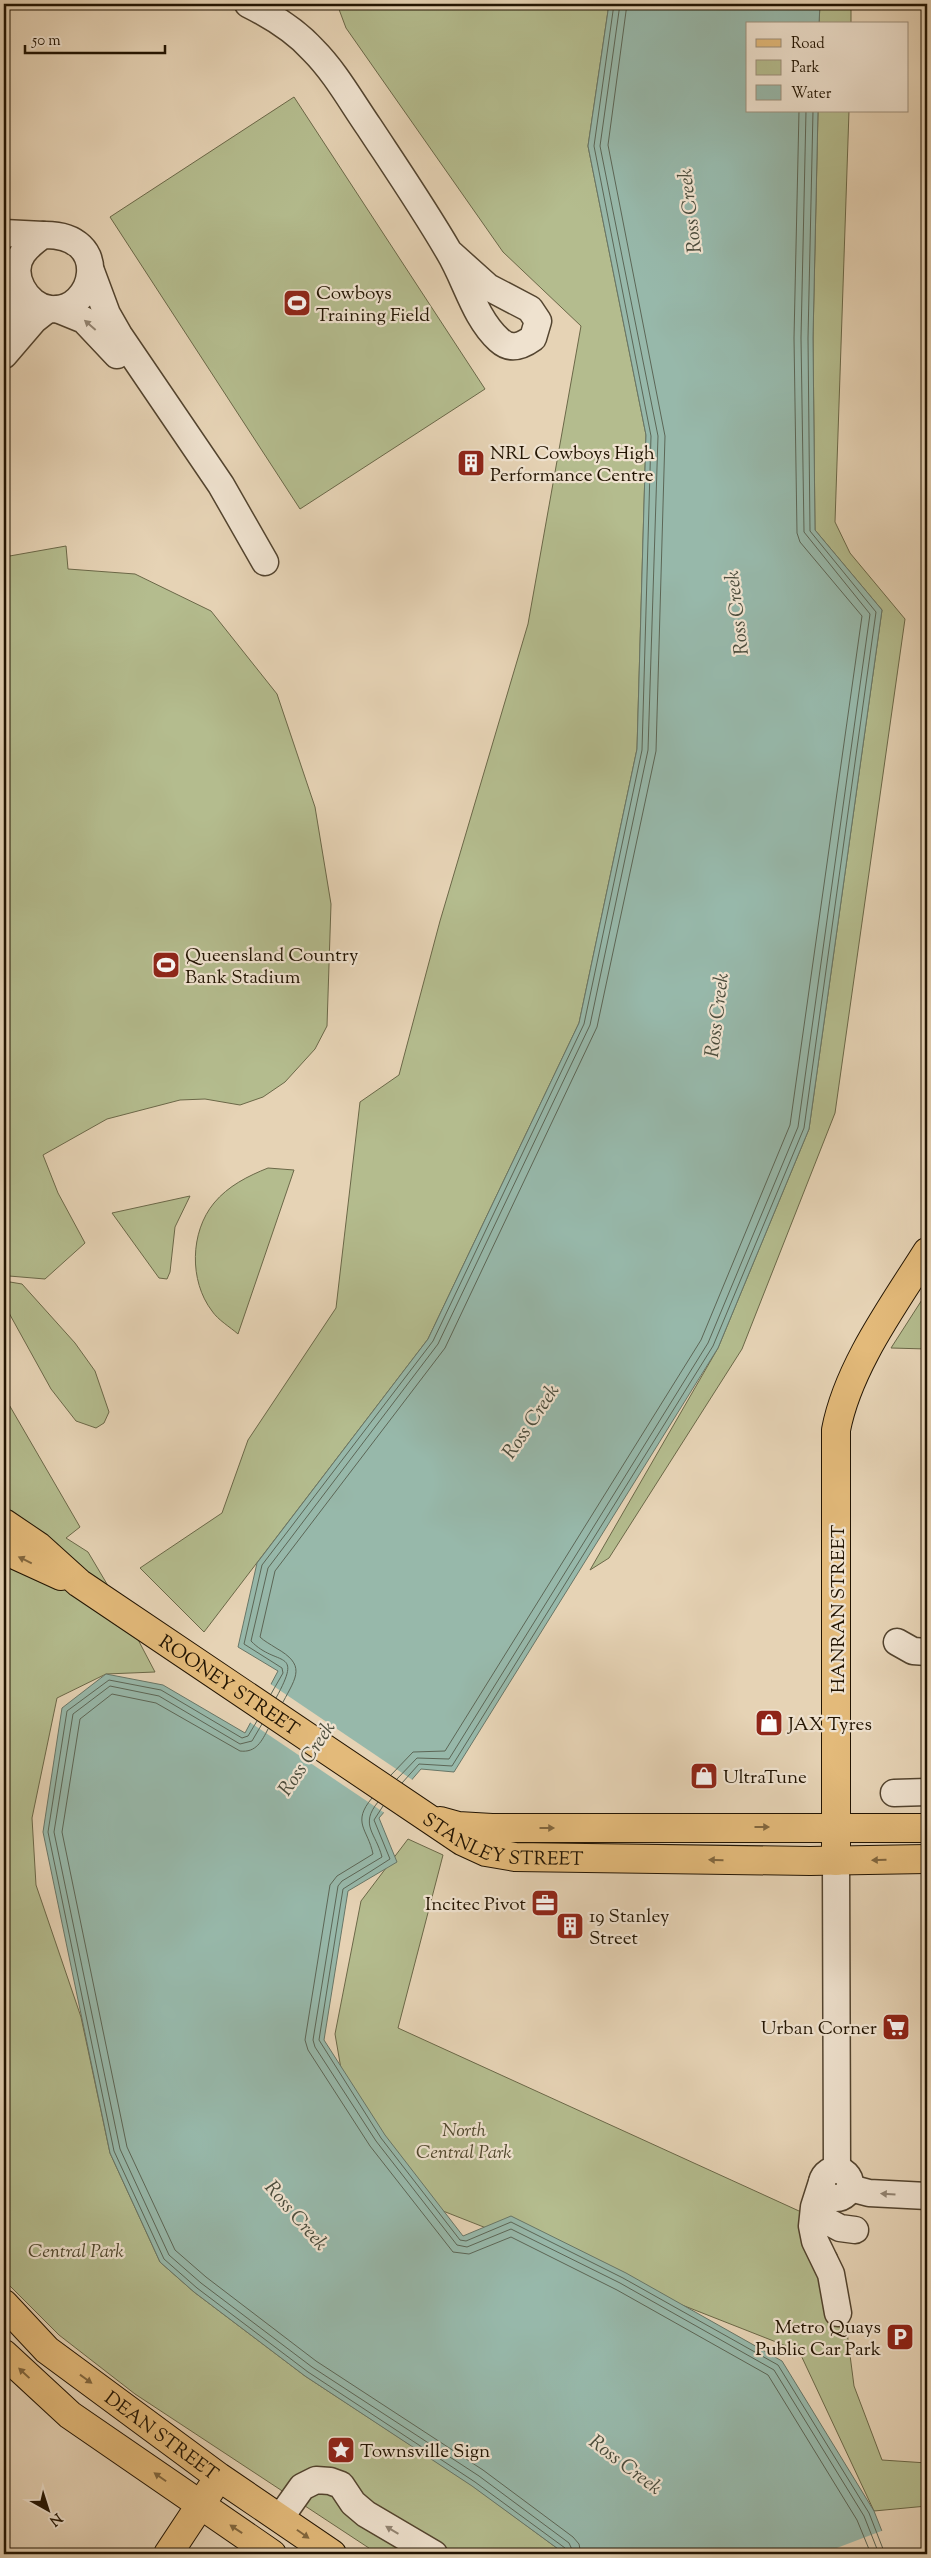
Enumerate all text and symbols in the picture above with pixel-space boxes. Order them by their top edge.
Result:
scale bar [25,22,165,54]
legend [746,22,908,112]
text: 50 m [31,31,61,52]
text: Road [791,34,825,55]
text: Park [791,58,820,79]
text: Water [791,84,832,105]
water label: Ross Creek [672,167,711,255]
place label: Cowboys Training Field [316,281,430,330]
sports icon: Cowboys Training Field [282,288,312,318]
one-way arrow [84,320,96,331]
place label: NRL Cowboys High Performance Centre [490,441,655,490]
building icon: NRL Cowboys High Performance Centre [456,448,486,478]
water label: Ross Creek [719,569,758,657]
place label: Queensland Country Bank Stadium [185,943,359,992]
sports icon: Queensland Country Bank Stadium [151,950,181,980]
water label: Ross Creek [699,971,738,1059]
water label: Ross Creek [496,1379,568,1466]
street label: HANRAN STREET [826,1525,853,1693]
one-way arrow [18,1556,32,1564]
street label: ROONEY STREET [153,1630,304,1744]
shop icon: JAX Tyres [754,1708,784,1738]
place label: JAX Tyres [787,1712,872,1739]
water label: Ross Creek [272,1716,344,1803]
shop icon: UltraTune [689,1761,719,1791]
place label: UltraTune [723,1765,807,1792]
street label: STANLEY STREET [416,1807,584,1874]
one-way arrow [754,1823,770,1831]
one-way arrow [539,1824,555,1832]
one-way arrow [708,1856,724,1864]
one-way arrow [870,1856,886,1864]
office icon: Incitec Pivot [530,1888,560,1918]
place label: Incitec Pivot [425,1892,526,1919]
place label: 19 Stanley Street [589,1904,670,1953]
building icon: 19 Stanley Street [555,1911,585,1941]
supermarket icon: Urban Corner [881,2012,911,2042]
place label: Urban Corner [761,2016,877,2043]
park label: North Central Park [416,2118,512,2167]
water label: Ross Creek [256,2175,334,2258]
one-way arrow [880,2189,896,2197]
park label: Central Park [28,2239,124,2266]
place label: Metro Quays Public Car Park [755,2315,882,2364]
parking icon: Metro Quays Public Car Park [885,2322,915,2352]
one-way arrow [19,2367,31,2379]
one-way arrow [79,2374,93,2384]
street label: DEAN STREET [98,2386,223,2488]
water label: Ross Creek [582,2429,667,2503]
place icon: Townsville Sign [326,2435,356,2465]
place label: Townsville Sign [360,2439,490,2466]
one-way arrow [154,2472,167,2482]
north arrow [22,2486,72,2536]
text: N [44,2507,66,2530]
one-way arrow [230,2525,243,2534]
one-way arrow [385,2525,398,2534]
one-way arrow [296,2529,310,2539]

